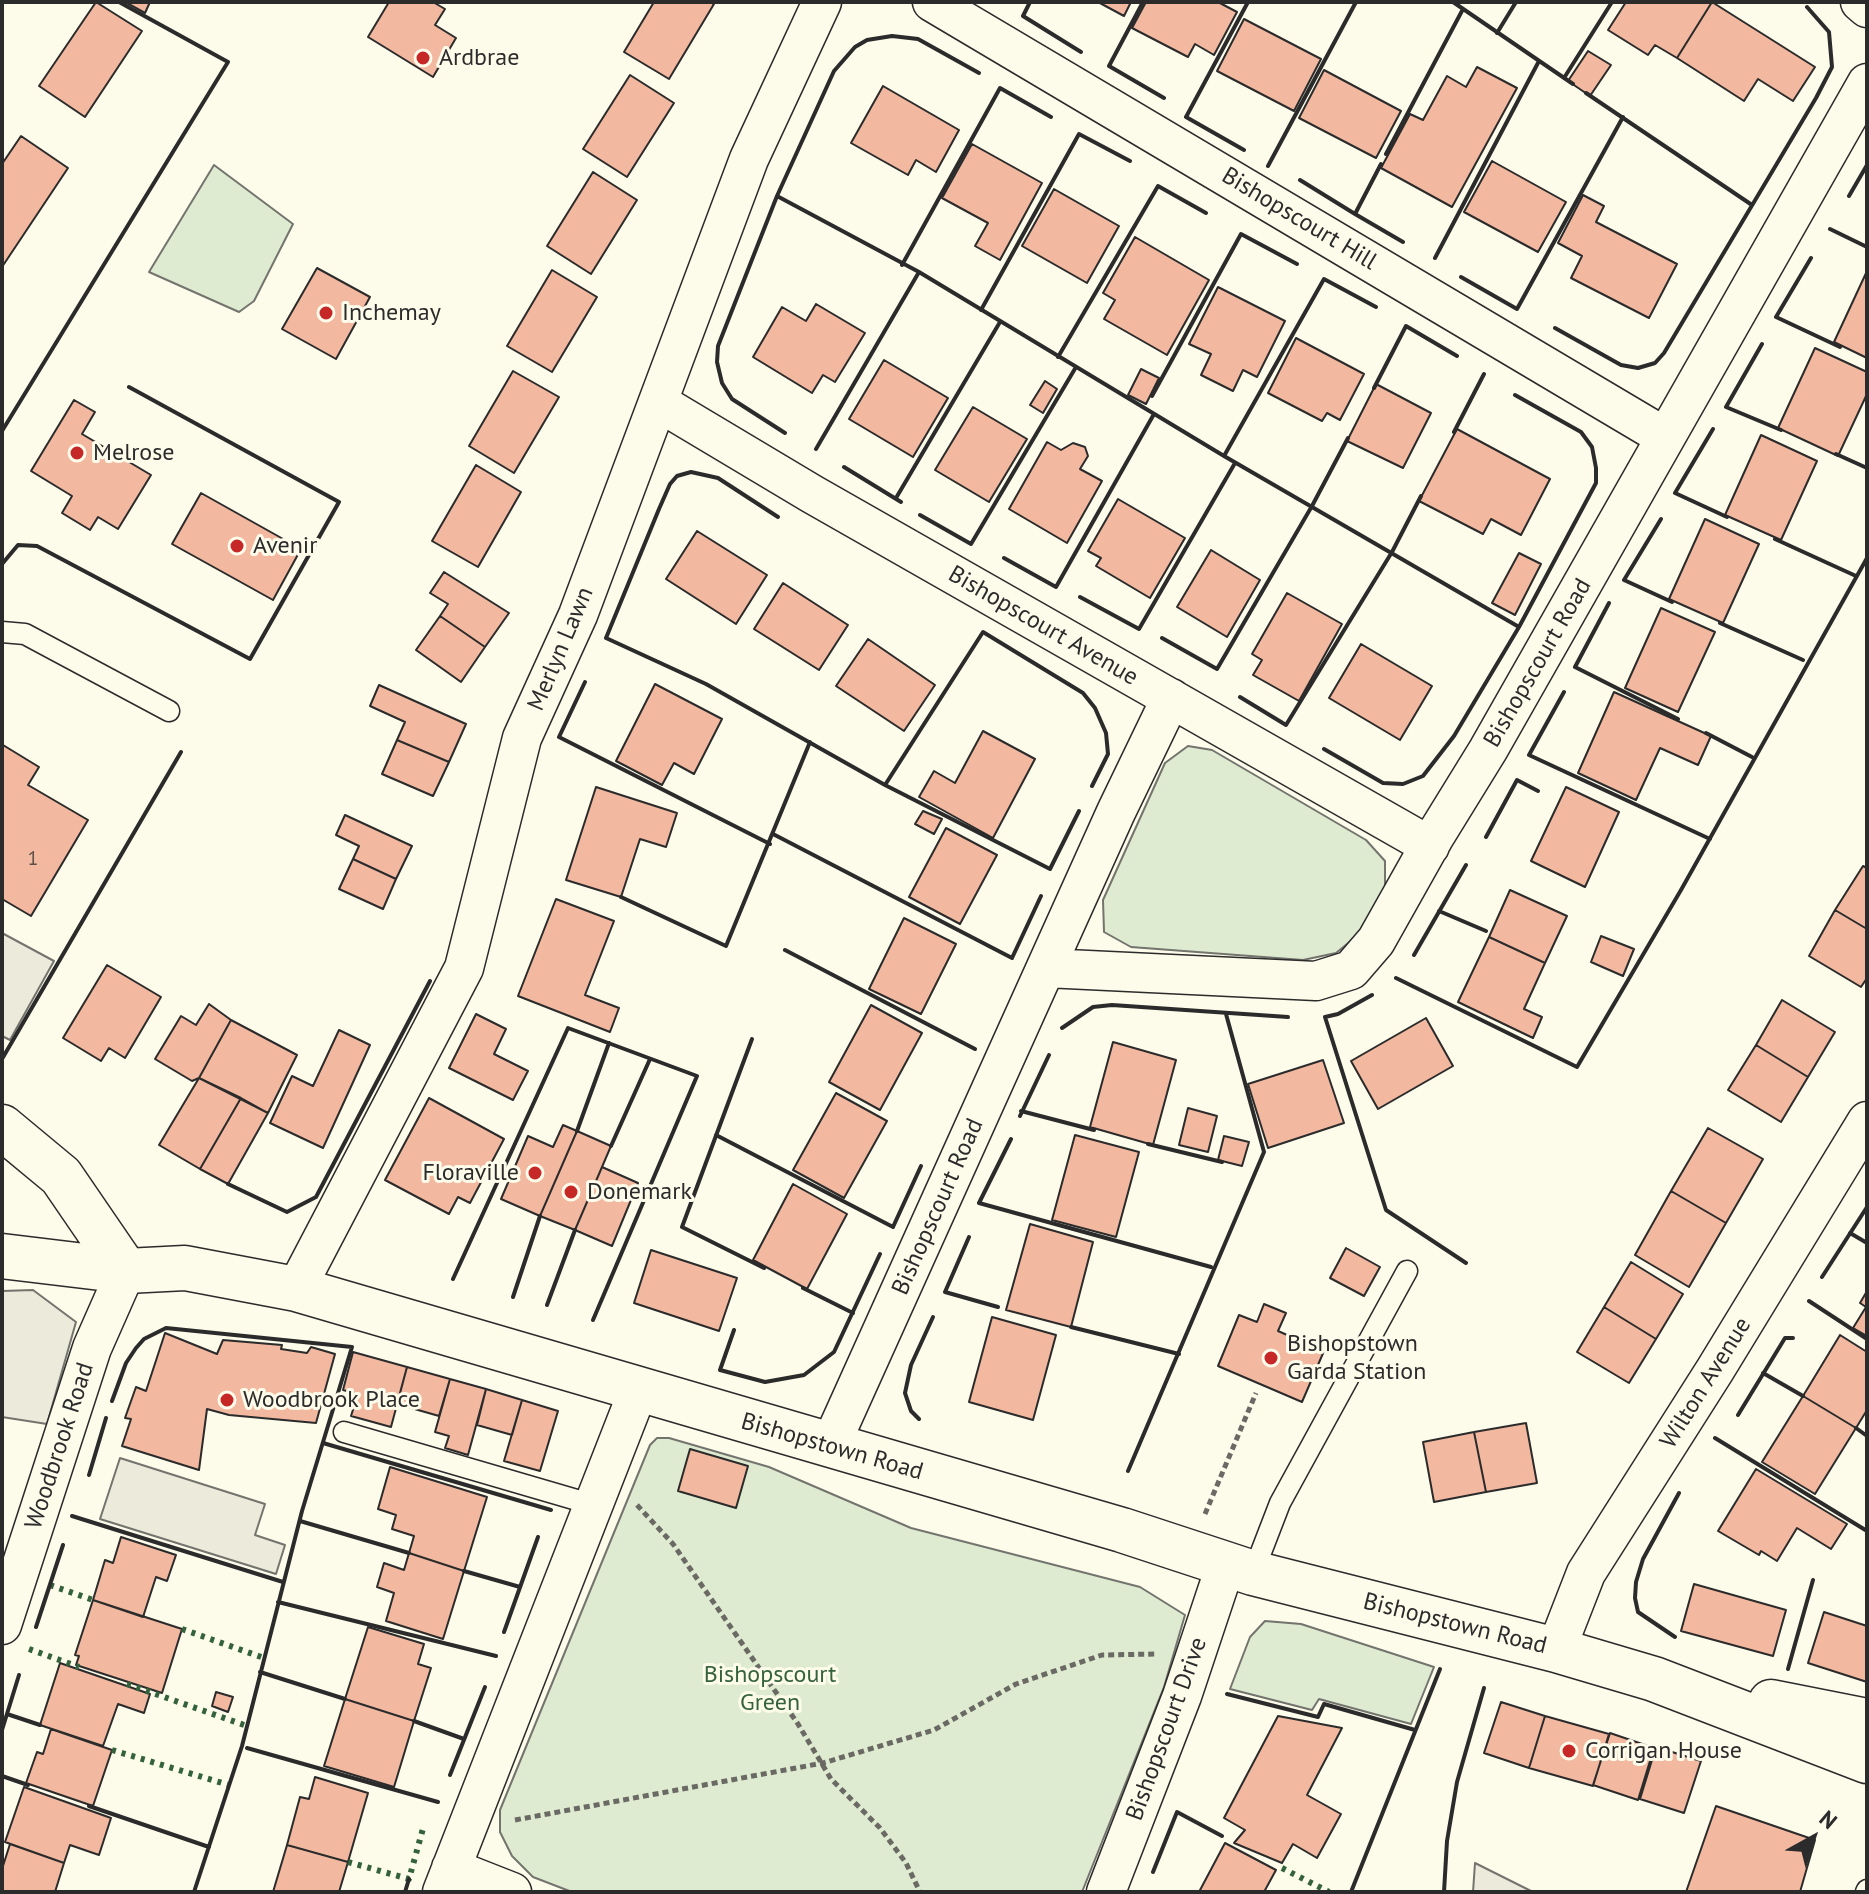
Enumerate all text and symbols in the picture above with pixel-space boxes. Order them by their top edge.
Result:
place label: Ardbrae [439,44,519,72]
marker: Ardbrae [414,49,432,67]
street label: Bishopscourt Hill [1216,161,1382,277]
place label: Inchemay [342,299,441,327]
marker: Inchemay [317,304,335,322]
place label: Melrose [93,439,175,467]
marker: Melrose [68,444,86,462]
place label: Avenir [253,532,317,560]
marker: Avenir [228,537,246,555]
street label: Bishopscourt Avenue [943,560,1143,692]
street label: Bishopscourt Road [1478,574,1598,752]
street label: Merlyn Lawn [522,583,600,715]
house number: 1 [28,847,38,871]
street label: Bishopscourt Road [886,1114,990,1300]
place label: Floraville [422,1159,519,1187]
marker: Floraville [526,1164,544,1182]
place label: Donemark [587,1178,692,1206]
marker: Donemark [562,1183,580,1201]
street label: Wilton Avenue [1654,1312,1758,1454]
place label: Bishopstown Garda Station [1287,1330,1426,1386]
marker: Bishopstown Garda Station [1262,1349,1280,1367]
street label: Woodbrook Road [20,1359,100,1533]
place label: Woodbrook Place [243,1386,420,1414]
marker: Woodbrook Place [218,1391,236,1409]
street label: Bishopstown Road [738,1407,926,1487]
street label: Bishopstown Road [1360,1587,1550,1661]
street label: Bishopscourt Drive [1120,1633,1214,1825]
park label: Bishopscourt Green [704,1661,836,1717]
place label: Corrigan House [1585,1737,1742,1765]
marker: Corrigan House [1560,1742,1578,1760]
north arrow [1773,1798,1853,1878]
text: N [1814,1804,1843,1835]

